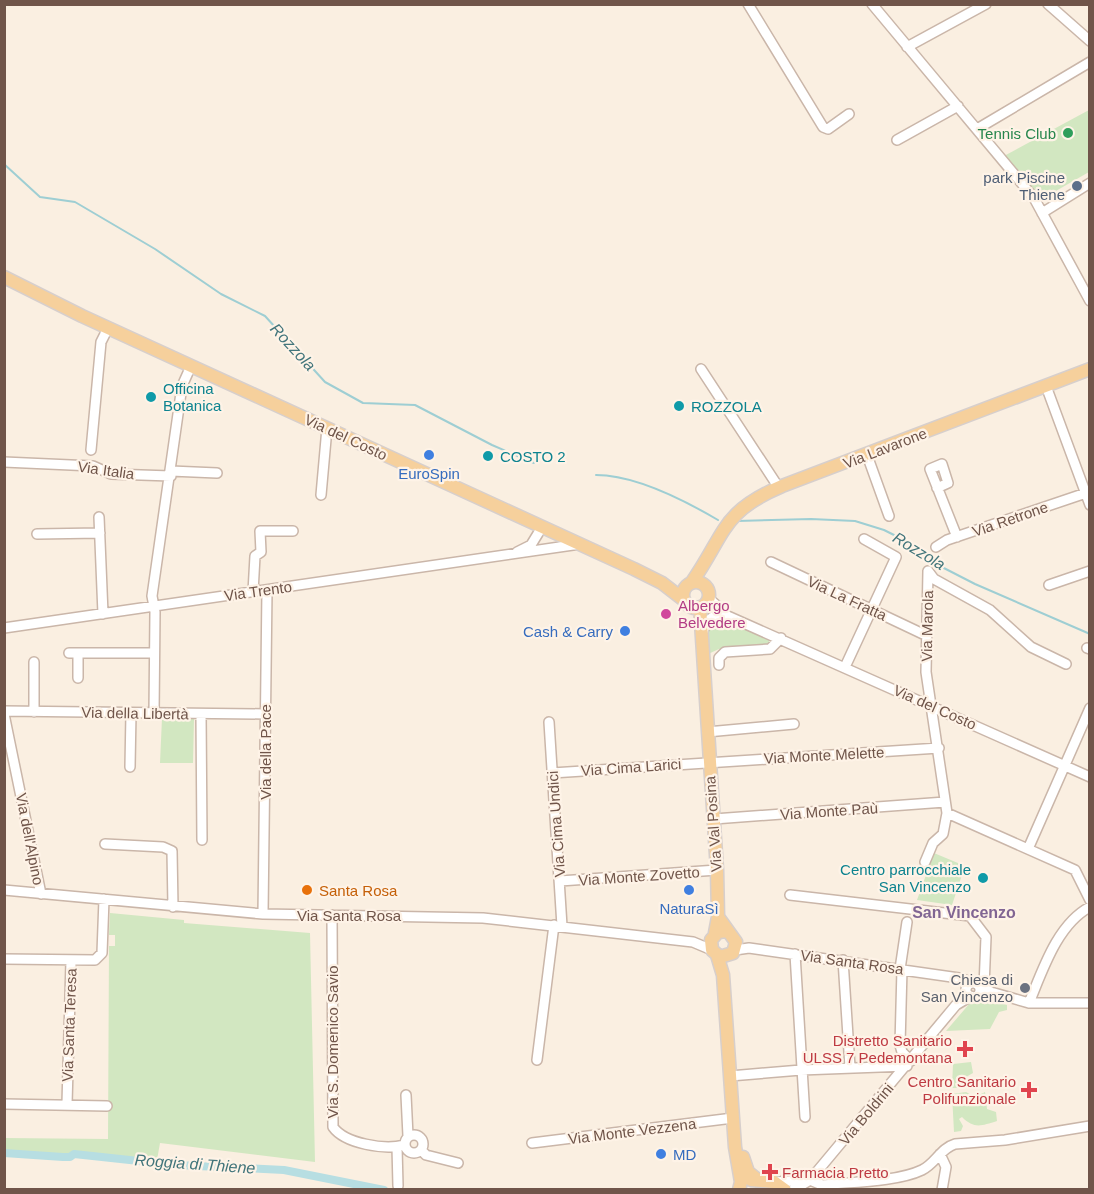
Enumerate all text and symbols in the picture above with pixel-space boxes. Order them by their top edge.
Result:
place label: Tennis Club [978,125,1056,142]
marker: Tennis Club [1061,126,1075,140]
place label: park Piscine Thiene [983,169,1065,203]
marker: park Piscine Thiene [1070,179,1084,193]
water label: Rozzola [267,320,319,374]
place label: Officina Botanica [163,380,222,414]
marker: Officina Botanica [144,390,158,404]
place label: ROZZOLA [691,398,762,415]
marker: ROZZOLA [672,399,686,413]
street label: Via del Costo [302,410,390,464]
street label: Via Lavarone [841,424,929,472]
marker: EuroSpin [422,448,436,462]
place label: COSTO 2 [500,448,566,465]
marker: COSTO 2 [481,449,495,463]
street label: Via Italia [76,458,136,482]
place label: EuroSpin [398,465,460,482]
street label: Via Retrone [970,498,1050,540]
water label: Rozzola [890,529,948,573]
street label: Via La Fratta [805,572,890,624]
street label: Via Trento [223,578,293,604]
street label: Via Marola [918,589,936,662]
place label: Albergo Belvedere [678,597,746,631]
marker: Albergo Belvedere [659,607,673,621]
place label: Cash & Carry [523,623,613,640]
marker: Cash & Carry [618,624,632,638]
street label: Via del Costo [891,681,979,733]
street label: Via della Libertà [81,704,189,722]
street label: Via della Pace [257,704,274,800]
street label: Via Monte Melette [763,743,885,767]
street label: Via Cima Larici [580,755,682,779]
street label: Via Cima Undici [544,770,568,878]
street label: Via Val Posina [701,775,725,873]
street label: Via dell'Alpino [13,791,47,887]
street label: Via Monte Paù [779,799,879,823]
place label: Centro parrocchiale San Vincenzo [840,861,971,895]
street label: Via Monte Zovetto [578,863,700,889]
marker: Centro parrocchiale San Vincenzo [976,871,990,885]
place label: Santa Rosa [319,882,398,899]
marker: Santa Rosa [300,883,314,897]
marker: NaturaSì [682,883,696,897]
place label: NaturaSì [659,900,719,917]
district label: San Vincenzo [912,904,1016,921]
street label: Via Santa Rosa [297,907,402,924]
street label: Via Santa Rosa [799,946,905,978]
street label: Via S. Domenico Savio [324,965,341,1119]
street label: Via Santa Teresa [59,967,80,1082]
place label: Chiesa di San Vincenzo [921,971,1013,1005]
marker: Chiesa di San Vincenzo [1018,981,1032,995]
place label: Distretto Sanitario ULSS 7 Pedemontana [803,1032,953,1066]
marker: Distretto Sanitario ULSS 7 Pedemontana [956,1040,974,1058]
place label: Centro Sanitario Polifunzionale [908,1073,1016,1107]
street label: Via Boldrini [835,1080,897,1148]
marker: Centro Sanitario Polifunzionale [1020,1081,1038,1099]
street label: Via Monte Vezzena [567,1115,698,1147]
place label: MD [673,1146,696,1163]
marker: MD [654,1147,668,1161]
water label: Roggia di Thiene [134,1151,256,1177]
place label: Farmacia Pretto [782,1164,889,1181]
marker: Farmacia Pretto [763,1165,777,1179]

